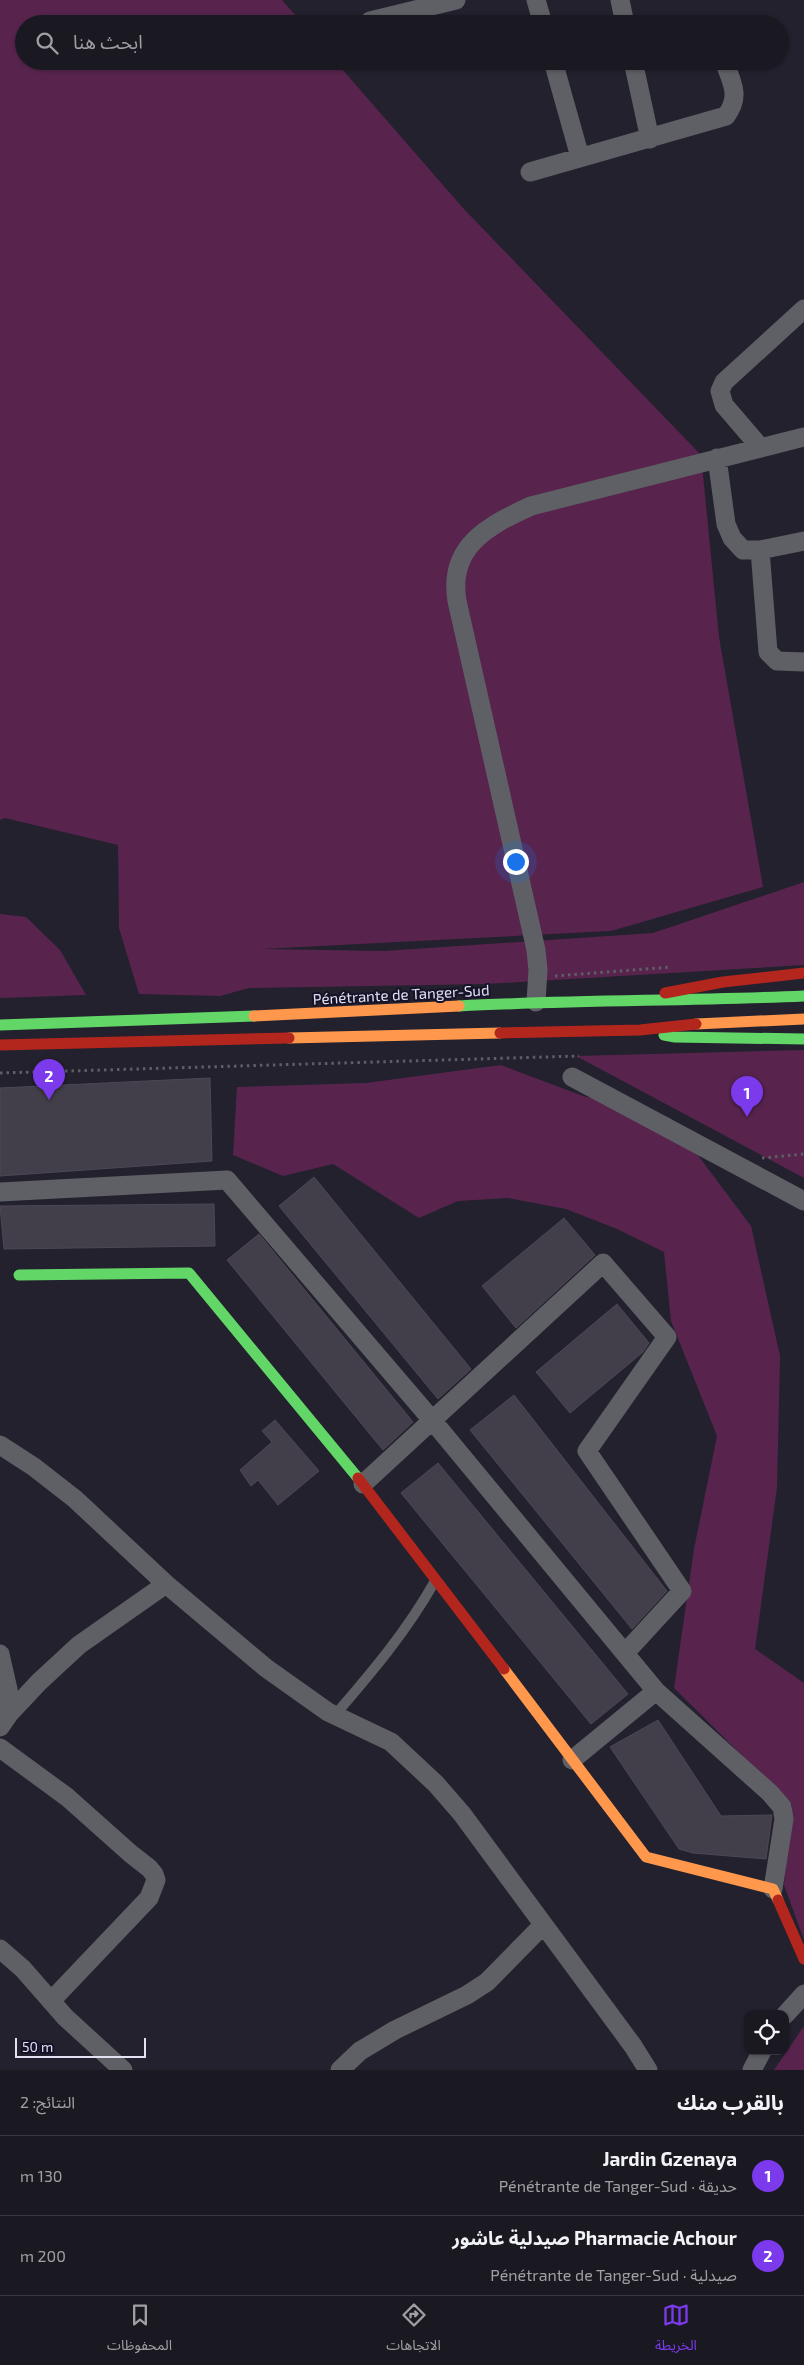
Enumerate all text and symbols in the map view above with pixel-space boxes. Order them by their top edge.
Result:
search box [15,15,789,70]
icon: search [33,29,61,57]
text: ابحث هنا [73,30,143,53]
your location [503,849,529,875]
street label: Pénétrante de Tanger-Sud [312,980,490,1008]
pin: 2 [33,1059,65,1100]
pin: 1 [731,1076,763,1117]
map controls [744,2010,789,2055]
button: locate [744,2010,789,2055]
scale bar [15,2035,146,2058]
text: 50 m [22,2038,53,2055]
text: بالقرب منك [677,2089,784,2114]
text: النتائج: 2 [20,2092,75,2111]
text: Jardin Gzenaya [602,2147,737,2170]
text: 130 m [20,2166,63,2185]
text: 1 [765,2166,771,2185]
text: حديقة · Pénétrante de Tanger-Sud [499,2176,737,2195]
text: Pharmacie Achour صيدلية عاشور [452,2226,737,2249]
text: 200 m [20,2246,66,2265]
text: 2 [763,2246,773,2265]
text: صيدلية · Pénétrante de Tanger-Sud [490,2265,737,2284]
tab: المحفوظات [107,2301,172,2360]
tab: الاتجاهات [386,2301,441,2360]
tab: الخريطة [655,2301,697,2360]

